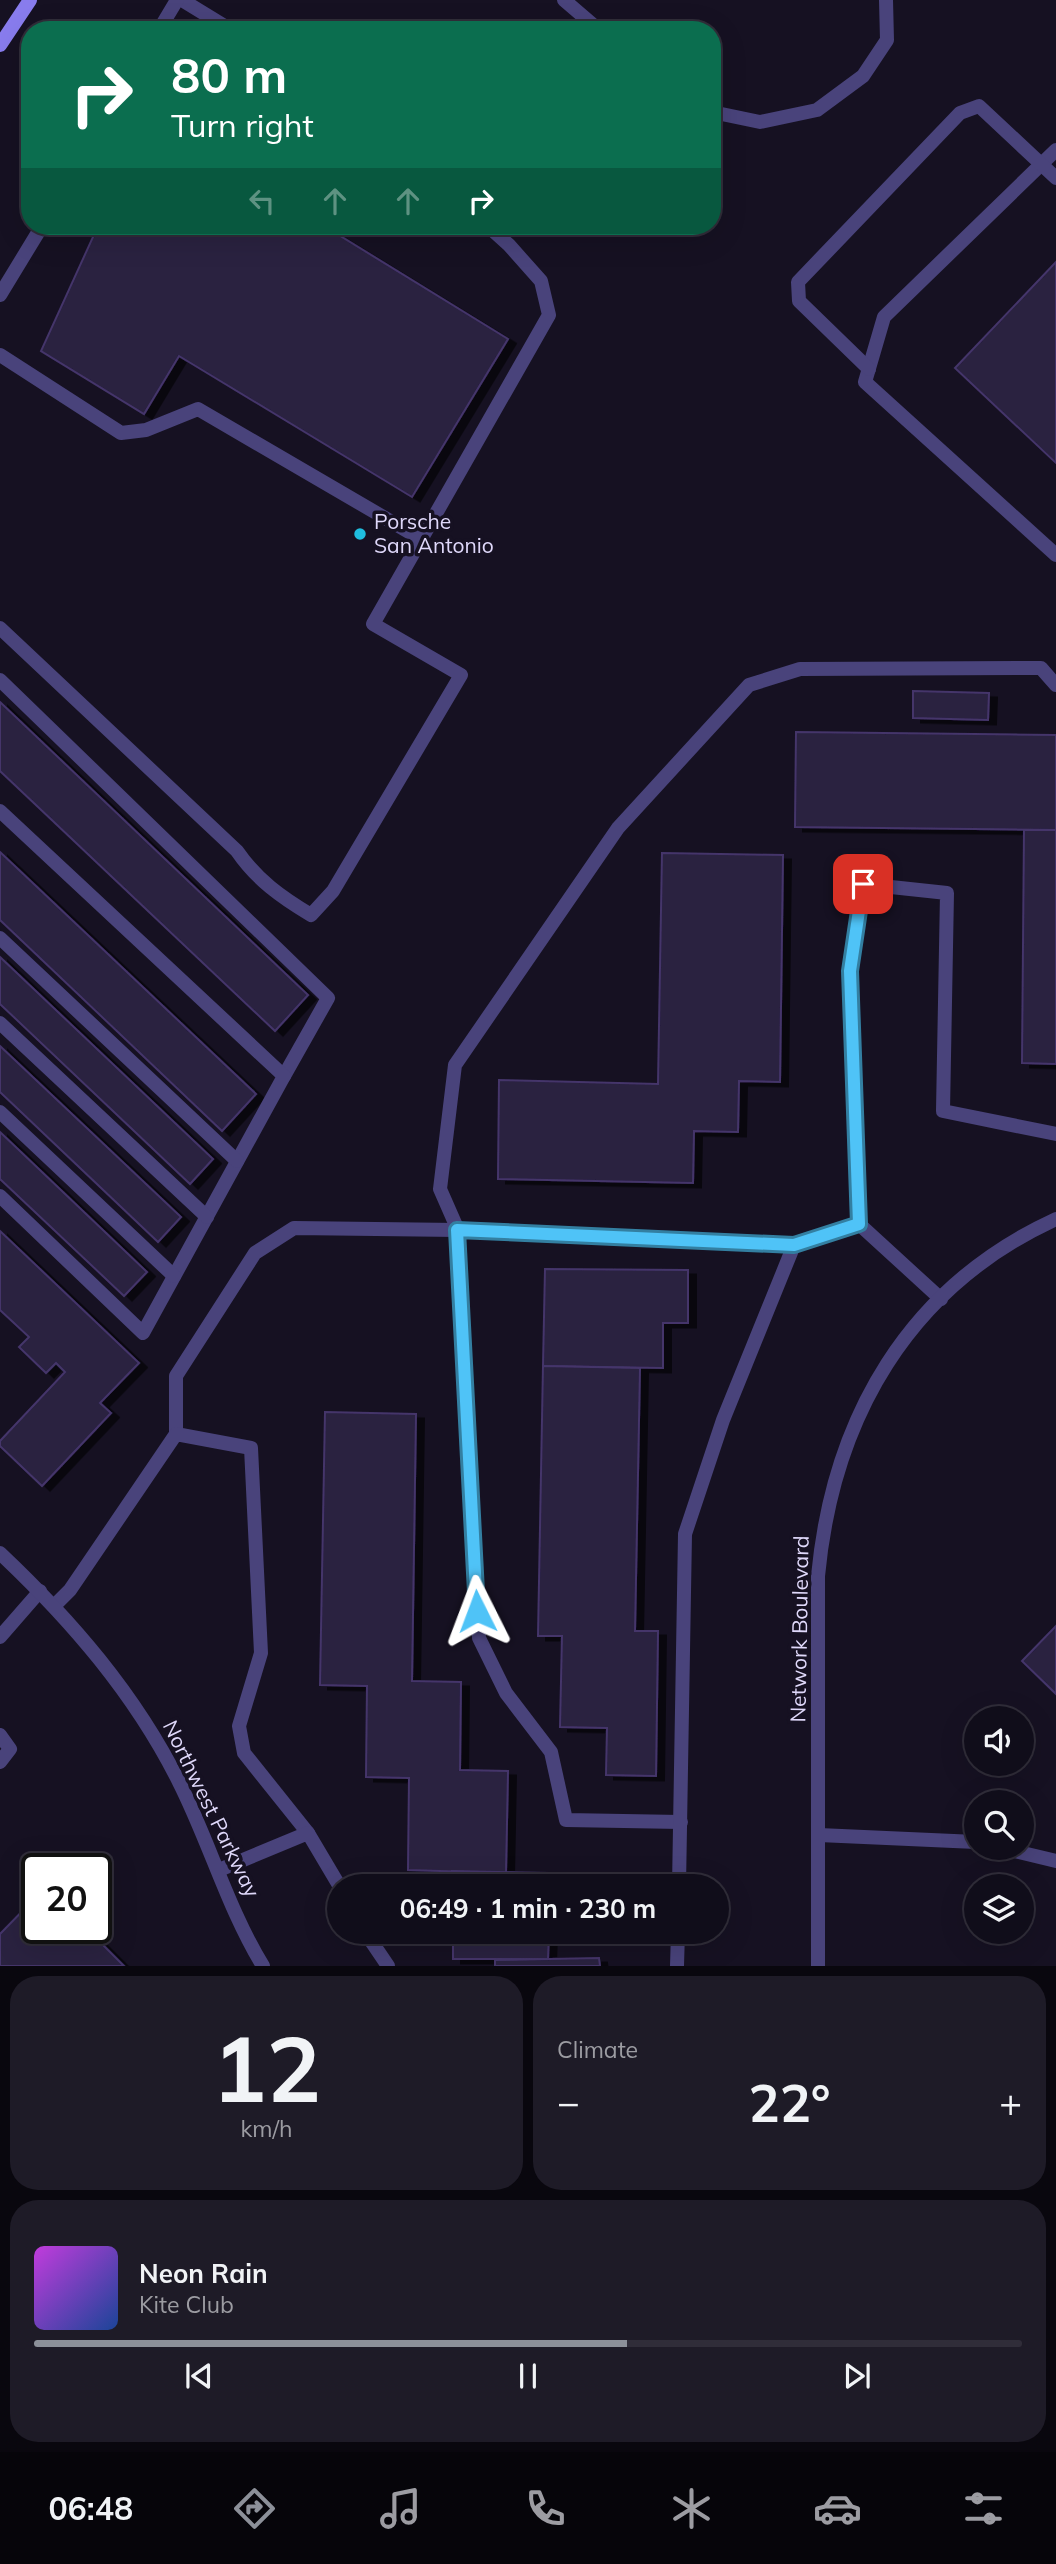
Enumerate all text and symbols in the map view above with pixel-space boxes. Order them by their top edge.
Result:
text: 80 m [171,44,287,105]
icon: right [56,49,147,140]
text: Turn right [171,105,314,145]
icon: left [243,182,281,220]
icon: ahead [316,182,354,220]
icon: ahead [389,182,427,220]
icon: right [462,182,500,220]
place label: Porsche San Antonio [374,508,494,558]
marker: Porsche San Antonio [352,526,368,542]
pin [833,854,893,914]
icon: arrive [844,865,882,903]
street label: Network Boulevard [784,1535,814,1723]
position arrow [440,1574,514,1648]
map controls [964,1706,1034,1944]
button: sound [964,1706,1034,1776]
street label: Northwest Parkway [158,1716,266,1901]
button: search [964,1790,1034,1860]
speed limit sign: 20 [21,1853,112,1944]
button: layers [964,1874,1034,1944]
text: 06:49 · 1 min · 230 m [400,1892,656,1925]
text: 12 [212,2011,321,2125]
text: Climate [557,2035,638,2064]
text: 22° [748,2070,831,2135]
text: − [557,2078,580,2126]
text: + [999,2078,1022,2126]
text: km/h [240,2114,293,2143]
text: Neon Rain [139,2257,268,2290]
text: Kite Club [139,2290,234,2319]
icon: previous [180,2357,218,2395]
icon: pause [509,2357,547,2395]
icon: next [838,2357,876,2395]
icon: directions [230,2484,279,2533]
icon: music [376,2484,425,2533]
icon: phone [521,2484,570,2533]
icon: climate [667,2484,716,2533]
icon: car [813,2484,862,2533]
icon: filters [959,2484,1008,2533]
text: 06:48 [48,2488,133,2528]

